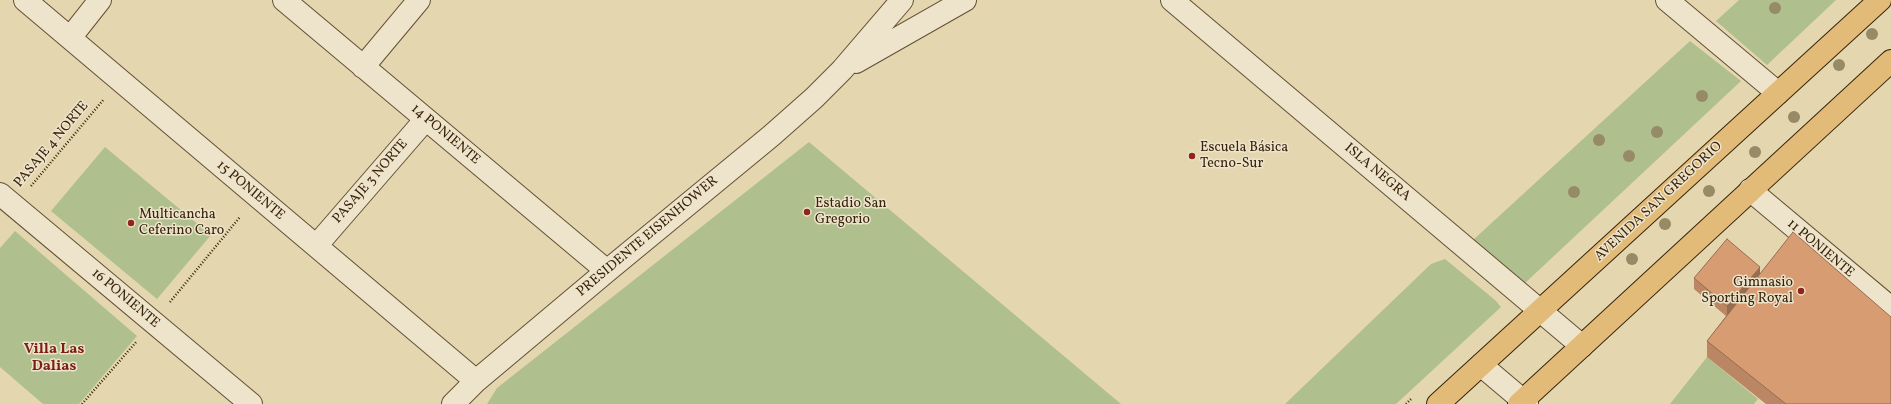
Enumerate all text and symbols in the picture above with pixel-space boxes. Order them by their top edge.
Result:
street label: PASAJE 4 NORTE [11,98,93,192]
street label: 14 PONIENTE [407,101,483,169]
street label: PASAJE 3 NORTE [330,136,412,228]
street label: AVENIDA SAN GREGORIO [1592,139,1726,265]
place label: Escuela Básica Tecno-Sur [1200,140,1288,172]
street label: ISLA NEGRA [1340,140,1414,206]
marker: Escuela Básica Tecno-Sur [1187,151,1197,161]
street label: 15 PONIENTE [213,158,287,224]
street label: PRESIDENTE EISENHOWER [574,173,722,301]
place label: Estadio San Gregorio [815,196,887,228]
place label: Multicancha Ceferino Caro [139,207,224,240]
marker: Estadio San Gregorio [802,207,812,217]
street label: 11 PONIENTE [1783,216,1857,282]
marker: Multicancha Ceferino Caro [126,218,136,228]
street label: 16 PONIENTE [87,266,163,332]
place label: Gimnasio Sporting Royal [1701,275,1793,308]
marker: Gimnasio Sporting Royal [1796,286,1806,296]
district label: Villa Las Dalias [24,341,84,376]

